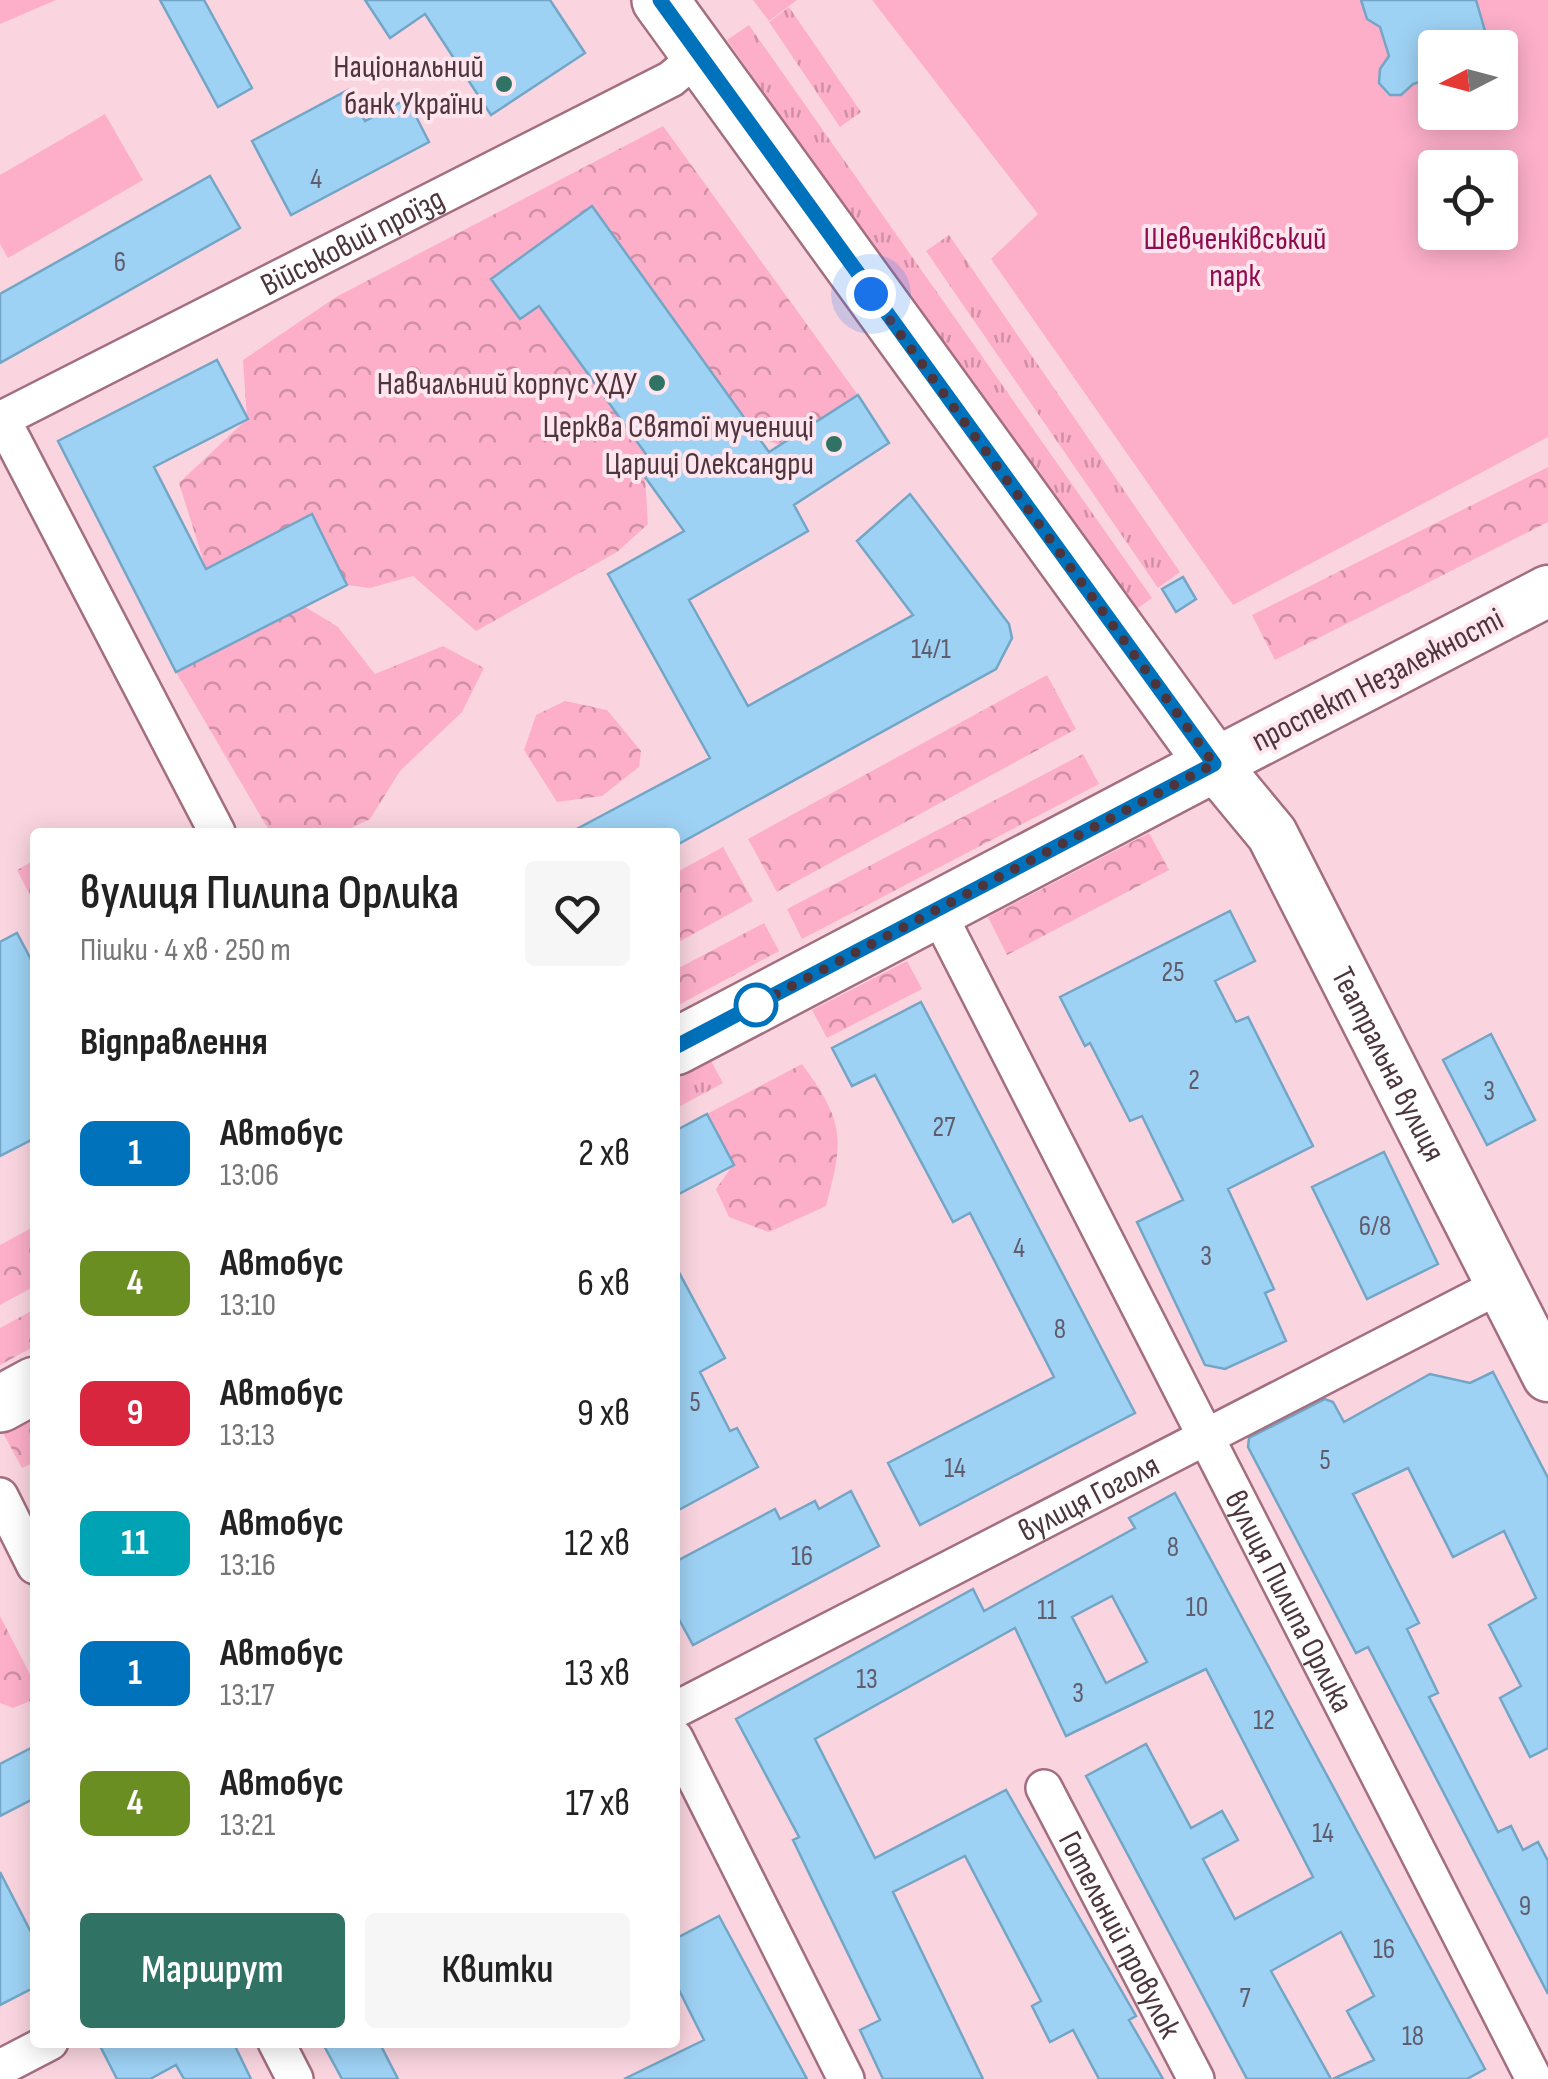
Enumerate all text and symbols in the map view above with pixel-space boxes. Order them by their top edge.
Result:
north arrow [1418,30,1518,130]
map controls [1418,30,1518,250]
place label: Національний банк України [333,48,484,124]
marker: Національний банк України [493,73,515,95]
button: locate [1418,150,1518,250]
house number: 4 [310,163,322,196]
street label: Військовий проїзд [255,180,451,305]
park label: Шевченківський парк [1144,220,1326,296]
house number: 6 [114,246,126,279]
your location [846,269,896,319]
place label: Навчальний корпус ХДУ [377,365,637,404]
marker: Навчальний корпус ХДУ [646,372,668,394]
place label: Церква Святої мучениці Цариці Олександри [543,408,814,484]
marker: Церква Святої мучениці Цариці Олександри [823,433,845,455]
street label: проспект Незалежності [1245,600,1510,761]
house number: 14/1 [911,633,951,666]
button: heart [525,861,630,966]
text: вулиця Пилипа Орлика [80,865,459,922]
text: Пішки · 4 хв · 250 m [80,931,291,970]
house number: 25 [1162,956,1184,989]
street label: Театральна вулиця [1322,961,1453,1168]
unlabelled marker [735,984,777,1026]
text: Відправлення [80,1020,268,1065]
house number: 2 [1188,1064,1200,1097]
house number: 3 [1483,1075,1495,1108]
text: Автобус [220,1111,344,1156]
house number: 27 [933,1111,955,1144]
text: 2 хв [578,1131,630,1176]
text: 1 [128,1132,142,1175]
text: 13:06 [220,1156,279,1195]
house number: 6/8 [1359,1210,1391,1243]
house number: 4 [1013,1232,1025,1265]
house number: 3 [1200,1240,1212,1273]
text: Автобус [220,1241,344,1286]
text: 6 хв [577,1261,630,1306]
text: 4 [127,1262,143,1305]
text: 13:10 [220,1286,276,1325]
house number: 8 [1054,1313,1066,1346]
text: Автобус [220,1371,344,1416]
house number: 5 [689,1386,701,1419]
text: 9 хв [577,1391,630,1436]
text: 9 [127,1392,143,1435]
text: 13:13 [220,1416,275,1455]
house number: 5 [1319,1444,1331,1477]
street label: вулиця Гоголя [1012,1446,1166,1551]
house number: 14 [944,1452,966,1485]
street label: вулиця Пилипа Орлика [1215,1484,1361,1719]
text: Автобус [220,1501,344,1546]
text: 12 хв [565,1521,630,1566]
text: 11 [121,1522,149,1565]
house number: 8 [1167,1531,1179,1564]
house number: 16 [791,1540,813,1573]
text: 13:16 [220,1546,276,1585]
house number: 10 [1186,1591,1208,1624]
house number: 11 [1037,1594,1057,1627]
text: Автобус [220,1631,344,1676]
text: 13 хв [565,1651,630,1696]
text: 1 [128,1652,142,1695]
house number: 13 [856,1663,878,1696]
text: 13:17 [220,1676,275,1715]
house number: 3 [1072,1677,1084,1710]
house number: 12 [1253,1704,1275,1737]
text: Автобус [220,1761,344,1806]
text: 17 хв [565,1781,630,1826]
text: 4 [127,1782,143,1825]
text: 13:21 [220,1806,275,1845]
house number: 14 [1312,1817,1334,1850]
street label: Готельний провулок [1049,1825,1189,2046]
house number: 9 [1519,1890,1531,1923]
button: Маршрут [80,1913,345,2028]
button: Квитки [365,1913,630,2028]
house number: 16 [1373,1933,1395,1966]
house number: 7 [1239,1982,1251,2015]
house number: 18 [1402,2020,1424,2053]

